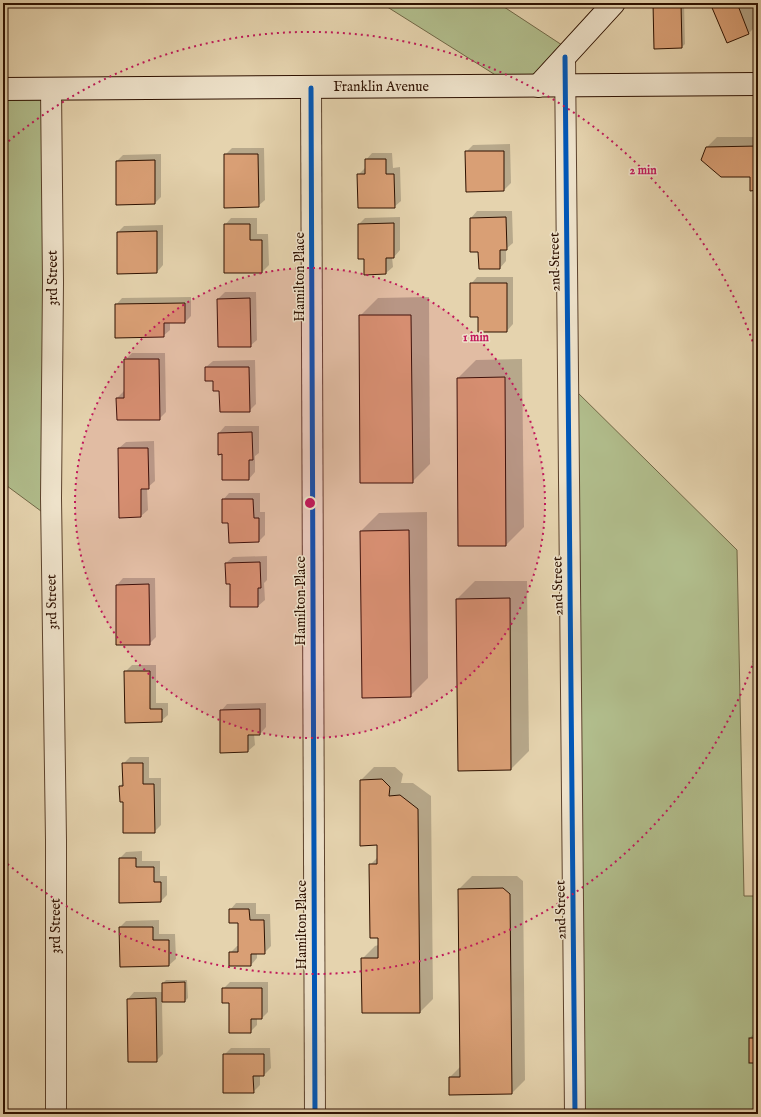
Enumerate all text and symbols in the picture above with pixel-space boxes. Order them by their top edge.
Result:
street label: Franklin Avenue [333,78,429,96]
text: 2 min [629,163,657,178]
street label: Hamilton Place [291,232,309,322]
street label: 2nd Street [545,232,565,292]
street label: 3rd Street [44,250,62,306]
text: 1 min [463,330,490,345]
centre of rings [303,496,317,510]
street label: Hamilton Place [292,556,310,646]
street label: 2nd Street [548,556,568,616]
street label: 3rd Street [43,574,61,630]
street label: Hamilton Place [293,880,311,970]
street label: 2nd Street [551,880,571,940]
street label: 3rd Street [47,898,65,954]

